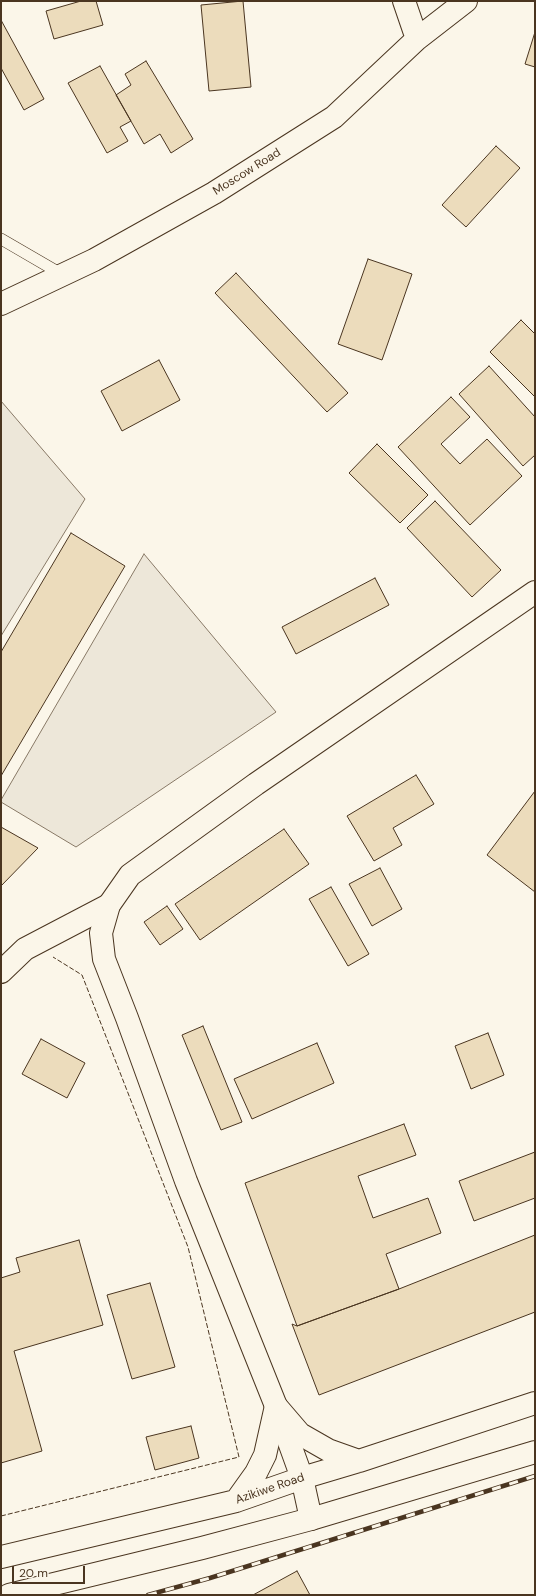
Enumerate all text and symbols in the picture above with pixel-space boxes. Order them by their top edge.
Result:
street label: Moscow Road [210,145,284,199]
street label: Azikiwe Road [234,1470,306,1508]
scale bar [14,1558,87,1584]
text: 20 m [19,1565,48,1581]

